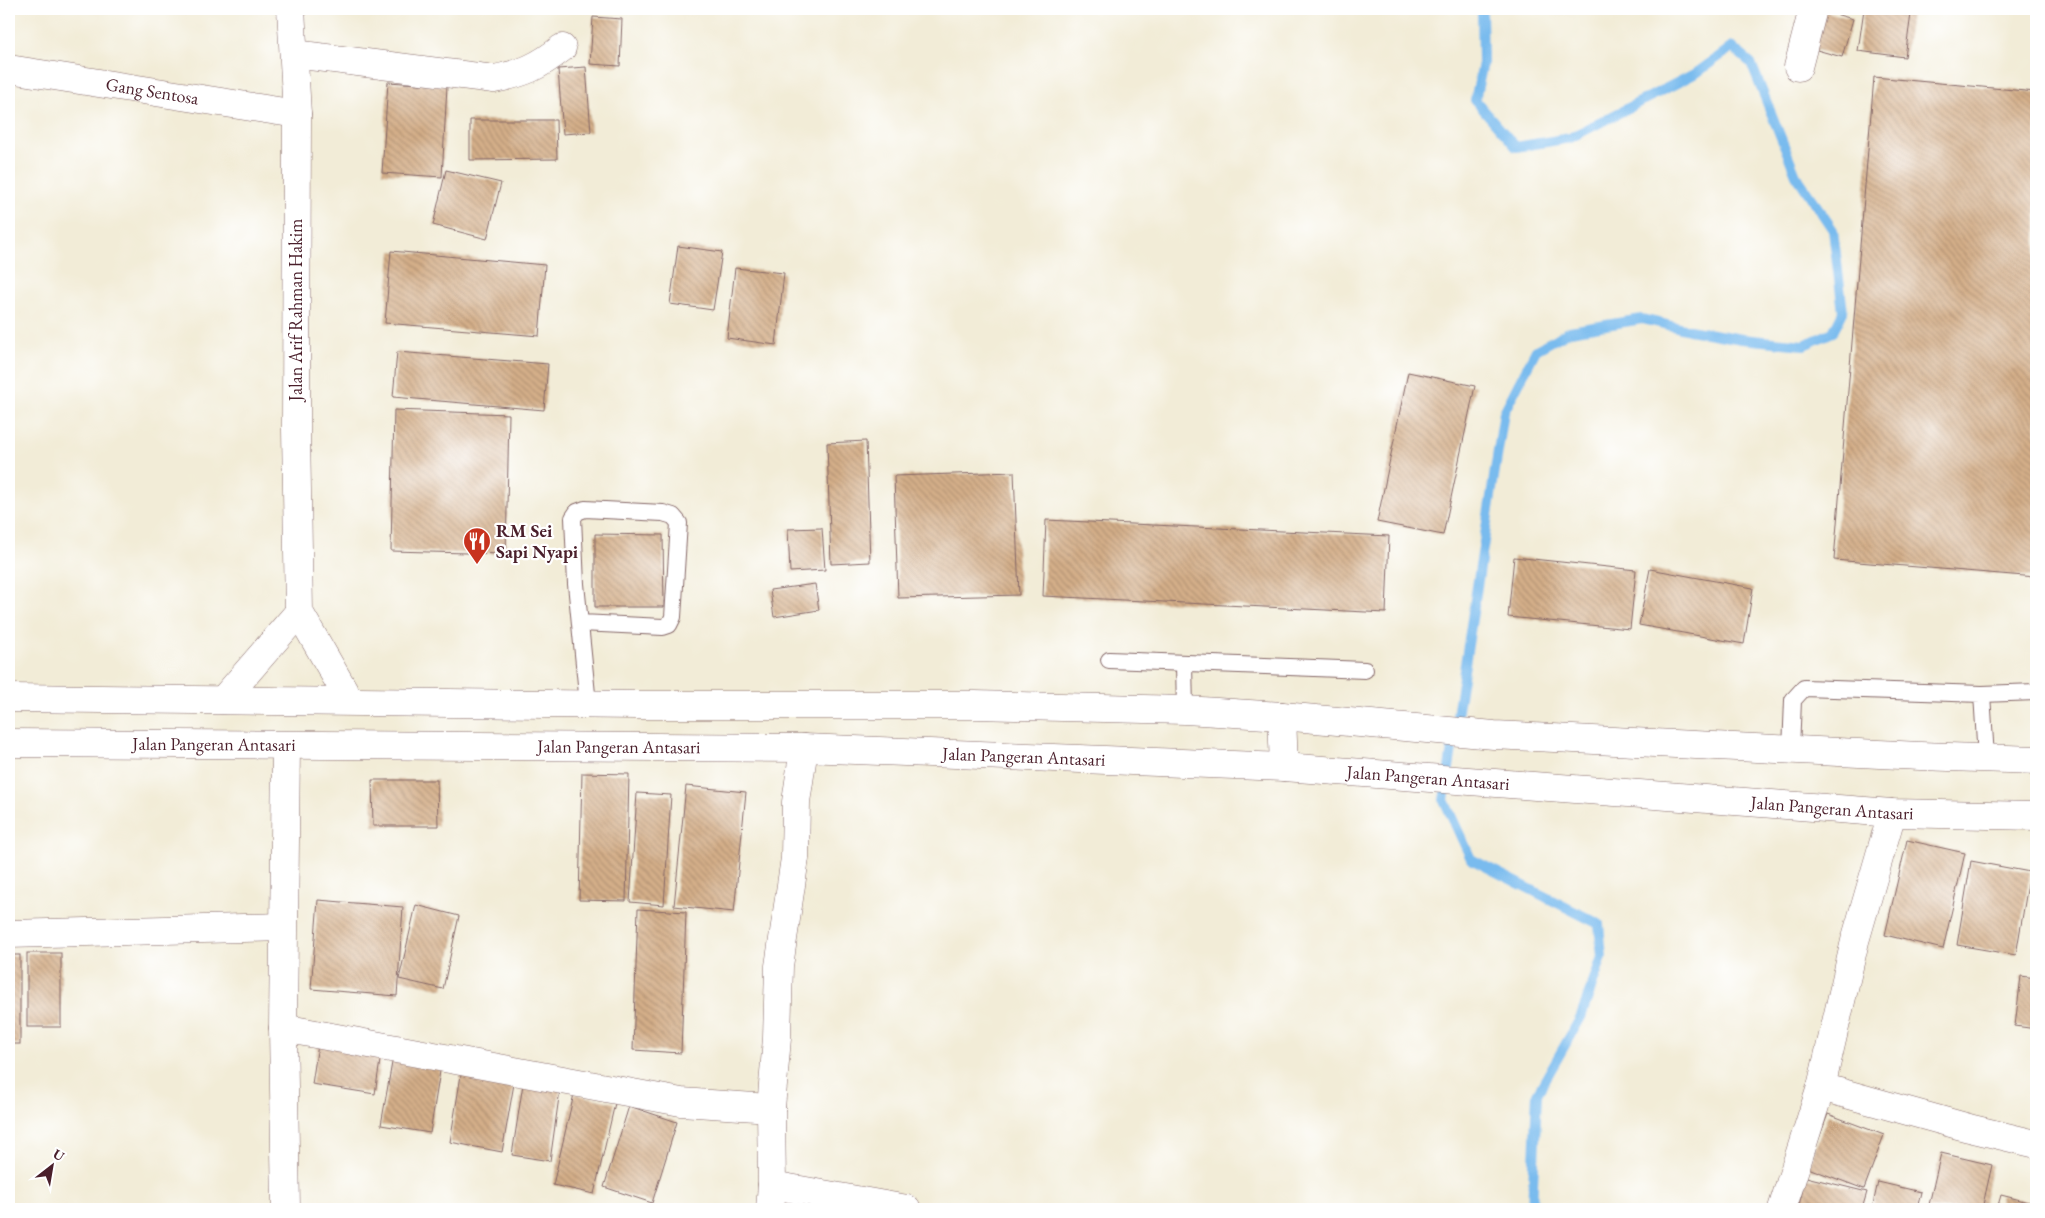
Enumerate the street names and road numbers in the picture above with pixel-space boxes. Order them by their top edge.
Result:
street label: Gang Sentosa [104,72,201,110]
street label: Jalan Arif Rahman Hakim [284,219,307,403]
street label: Jalan Pangeran Antasari [130,732,296,756]
street label: Jalan Pangeran Antasari [535,734,701,758]
street label: Jalan Pangeran Antasari [940,741,1106,771]
street label: Jalan Pangeran Antasari [1344,760,1511,795]
street label: Jalan Pangeran Antasari [1748,790,1914,824]

